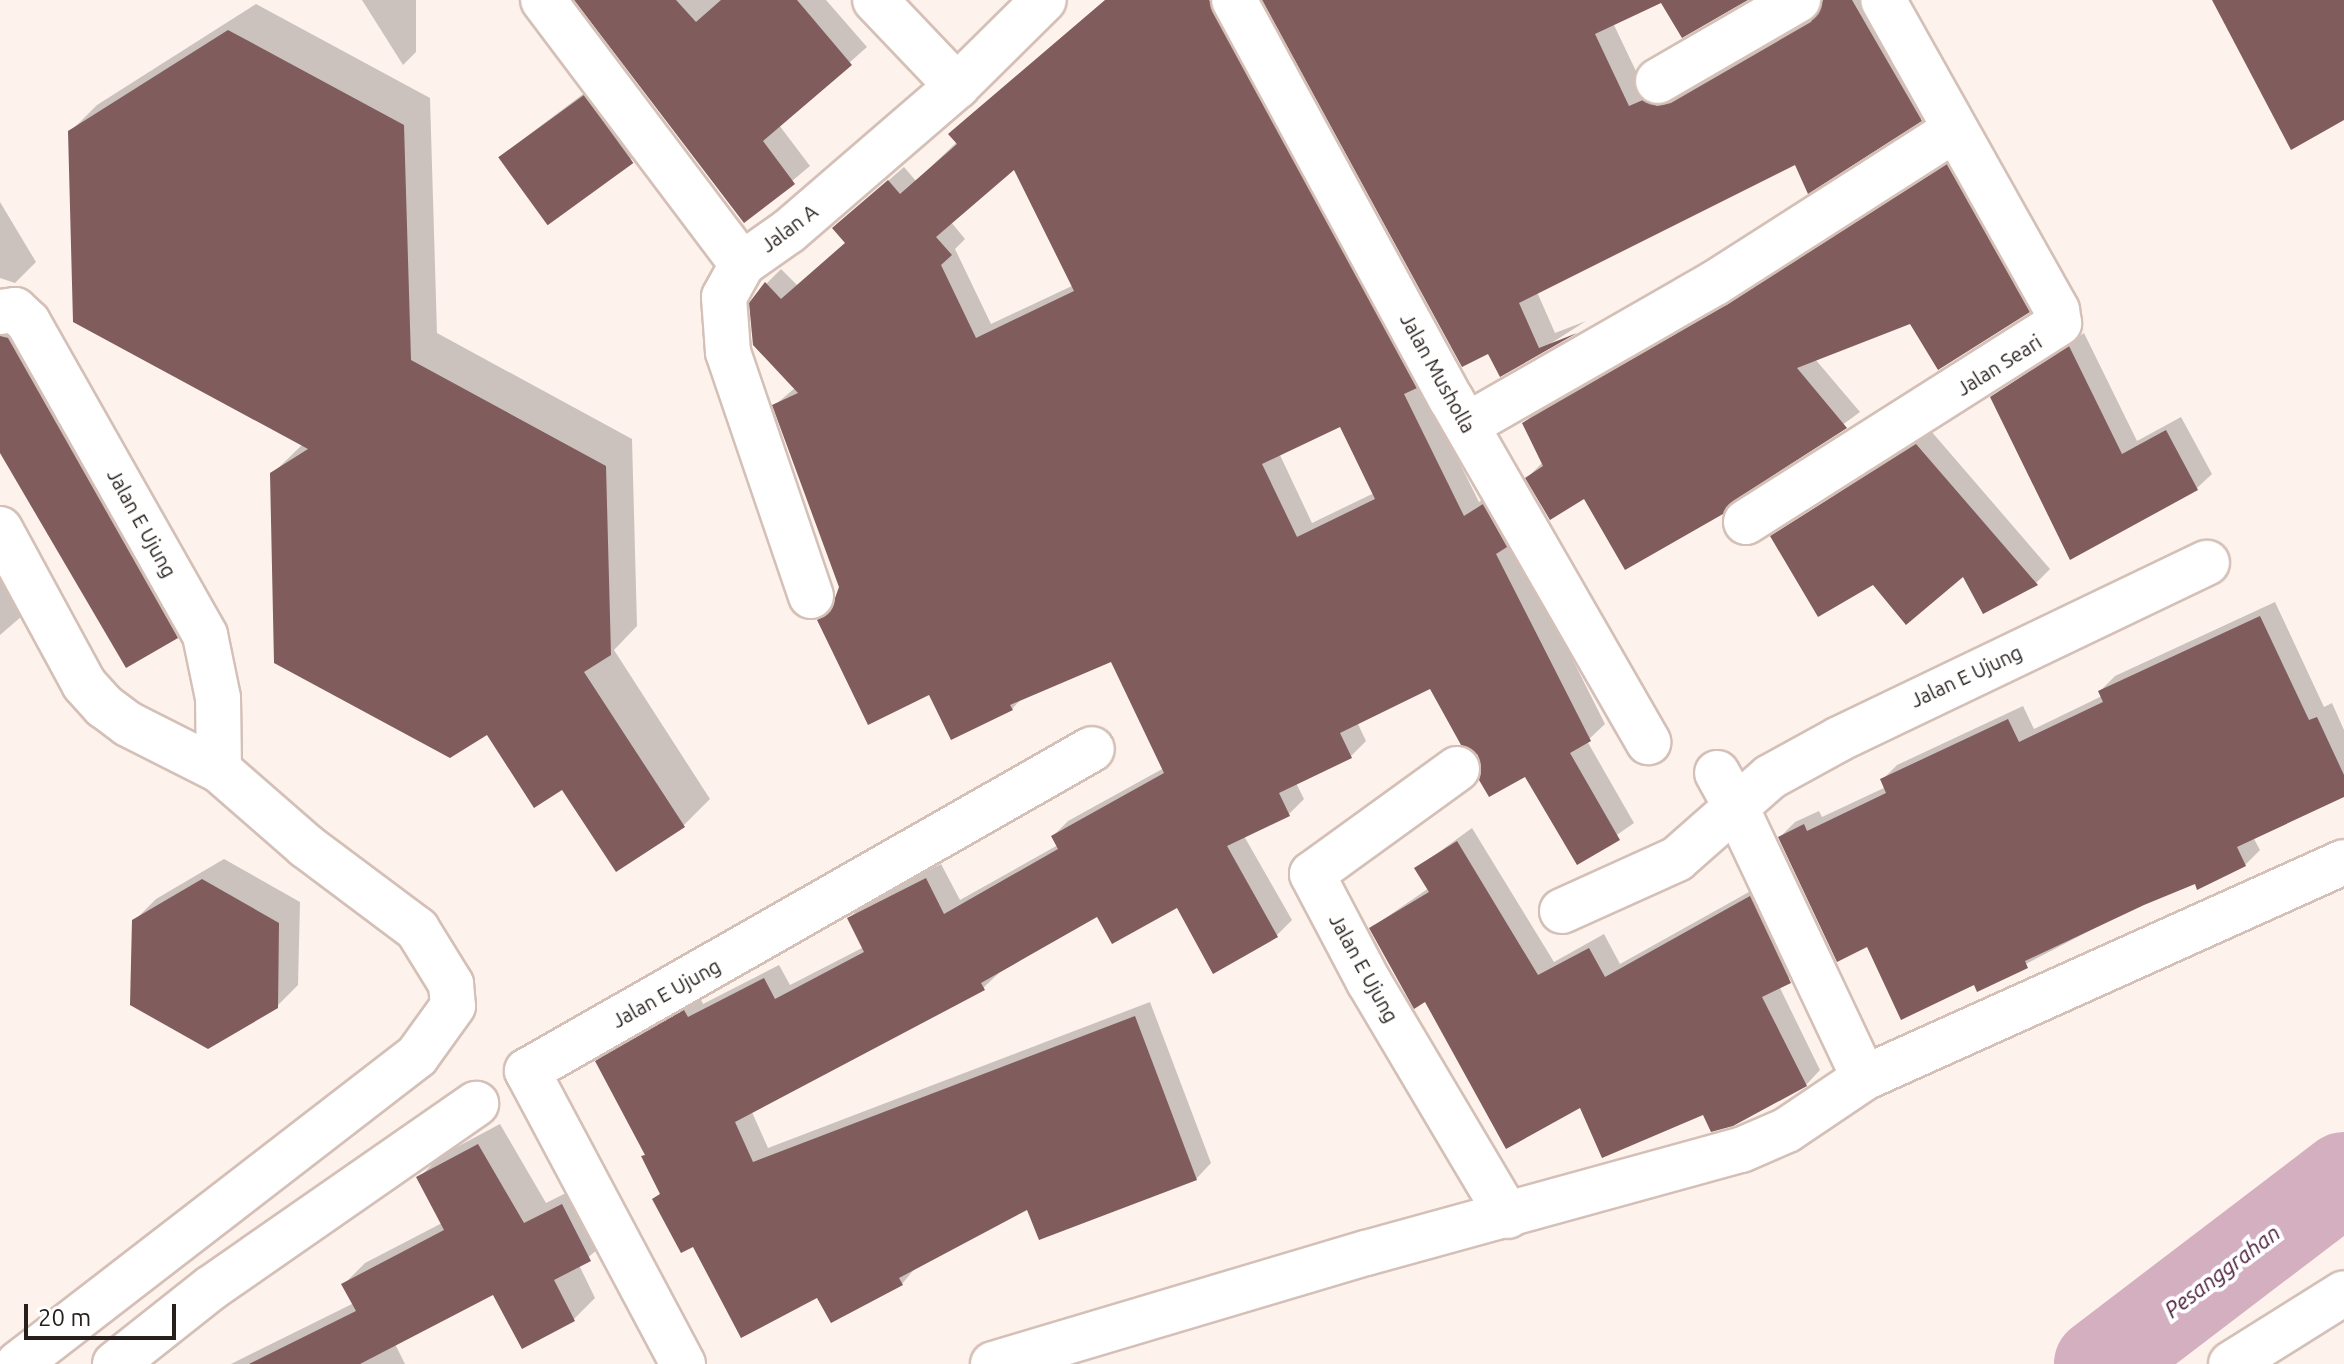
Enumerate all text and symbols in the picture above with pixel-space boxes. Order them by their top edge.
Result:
street label: Jalan A [756,199,822,257]
street label: Jalan Musholla [1395,309,1481,437]
street label: Jalan Seari [1952,329,2046,401]
street label: Jalan E Ujung [102,465,182,581]
street label: Jalan E Ujung [1906,640,2026,712]
street label: Jalan E Ujung [1324,910,1404,1026]
street label: Jalan E Ujung [608,953,724,1033]
water label: Pesanggrahan [2159,1219,2285,1323]
scale bar [28,1288,180,1338]
text: 20 m [38,1304,91,1331]

